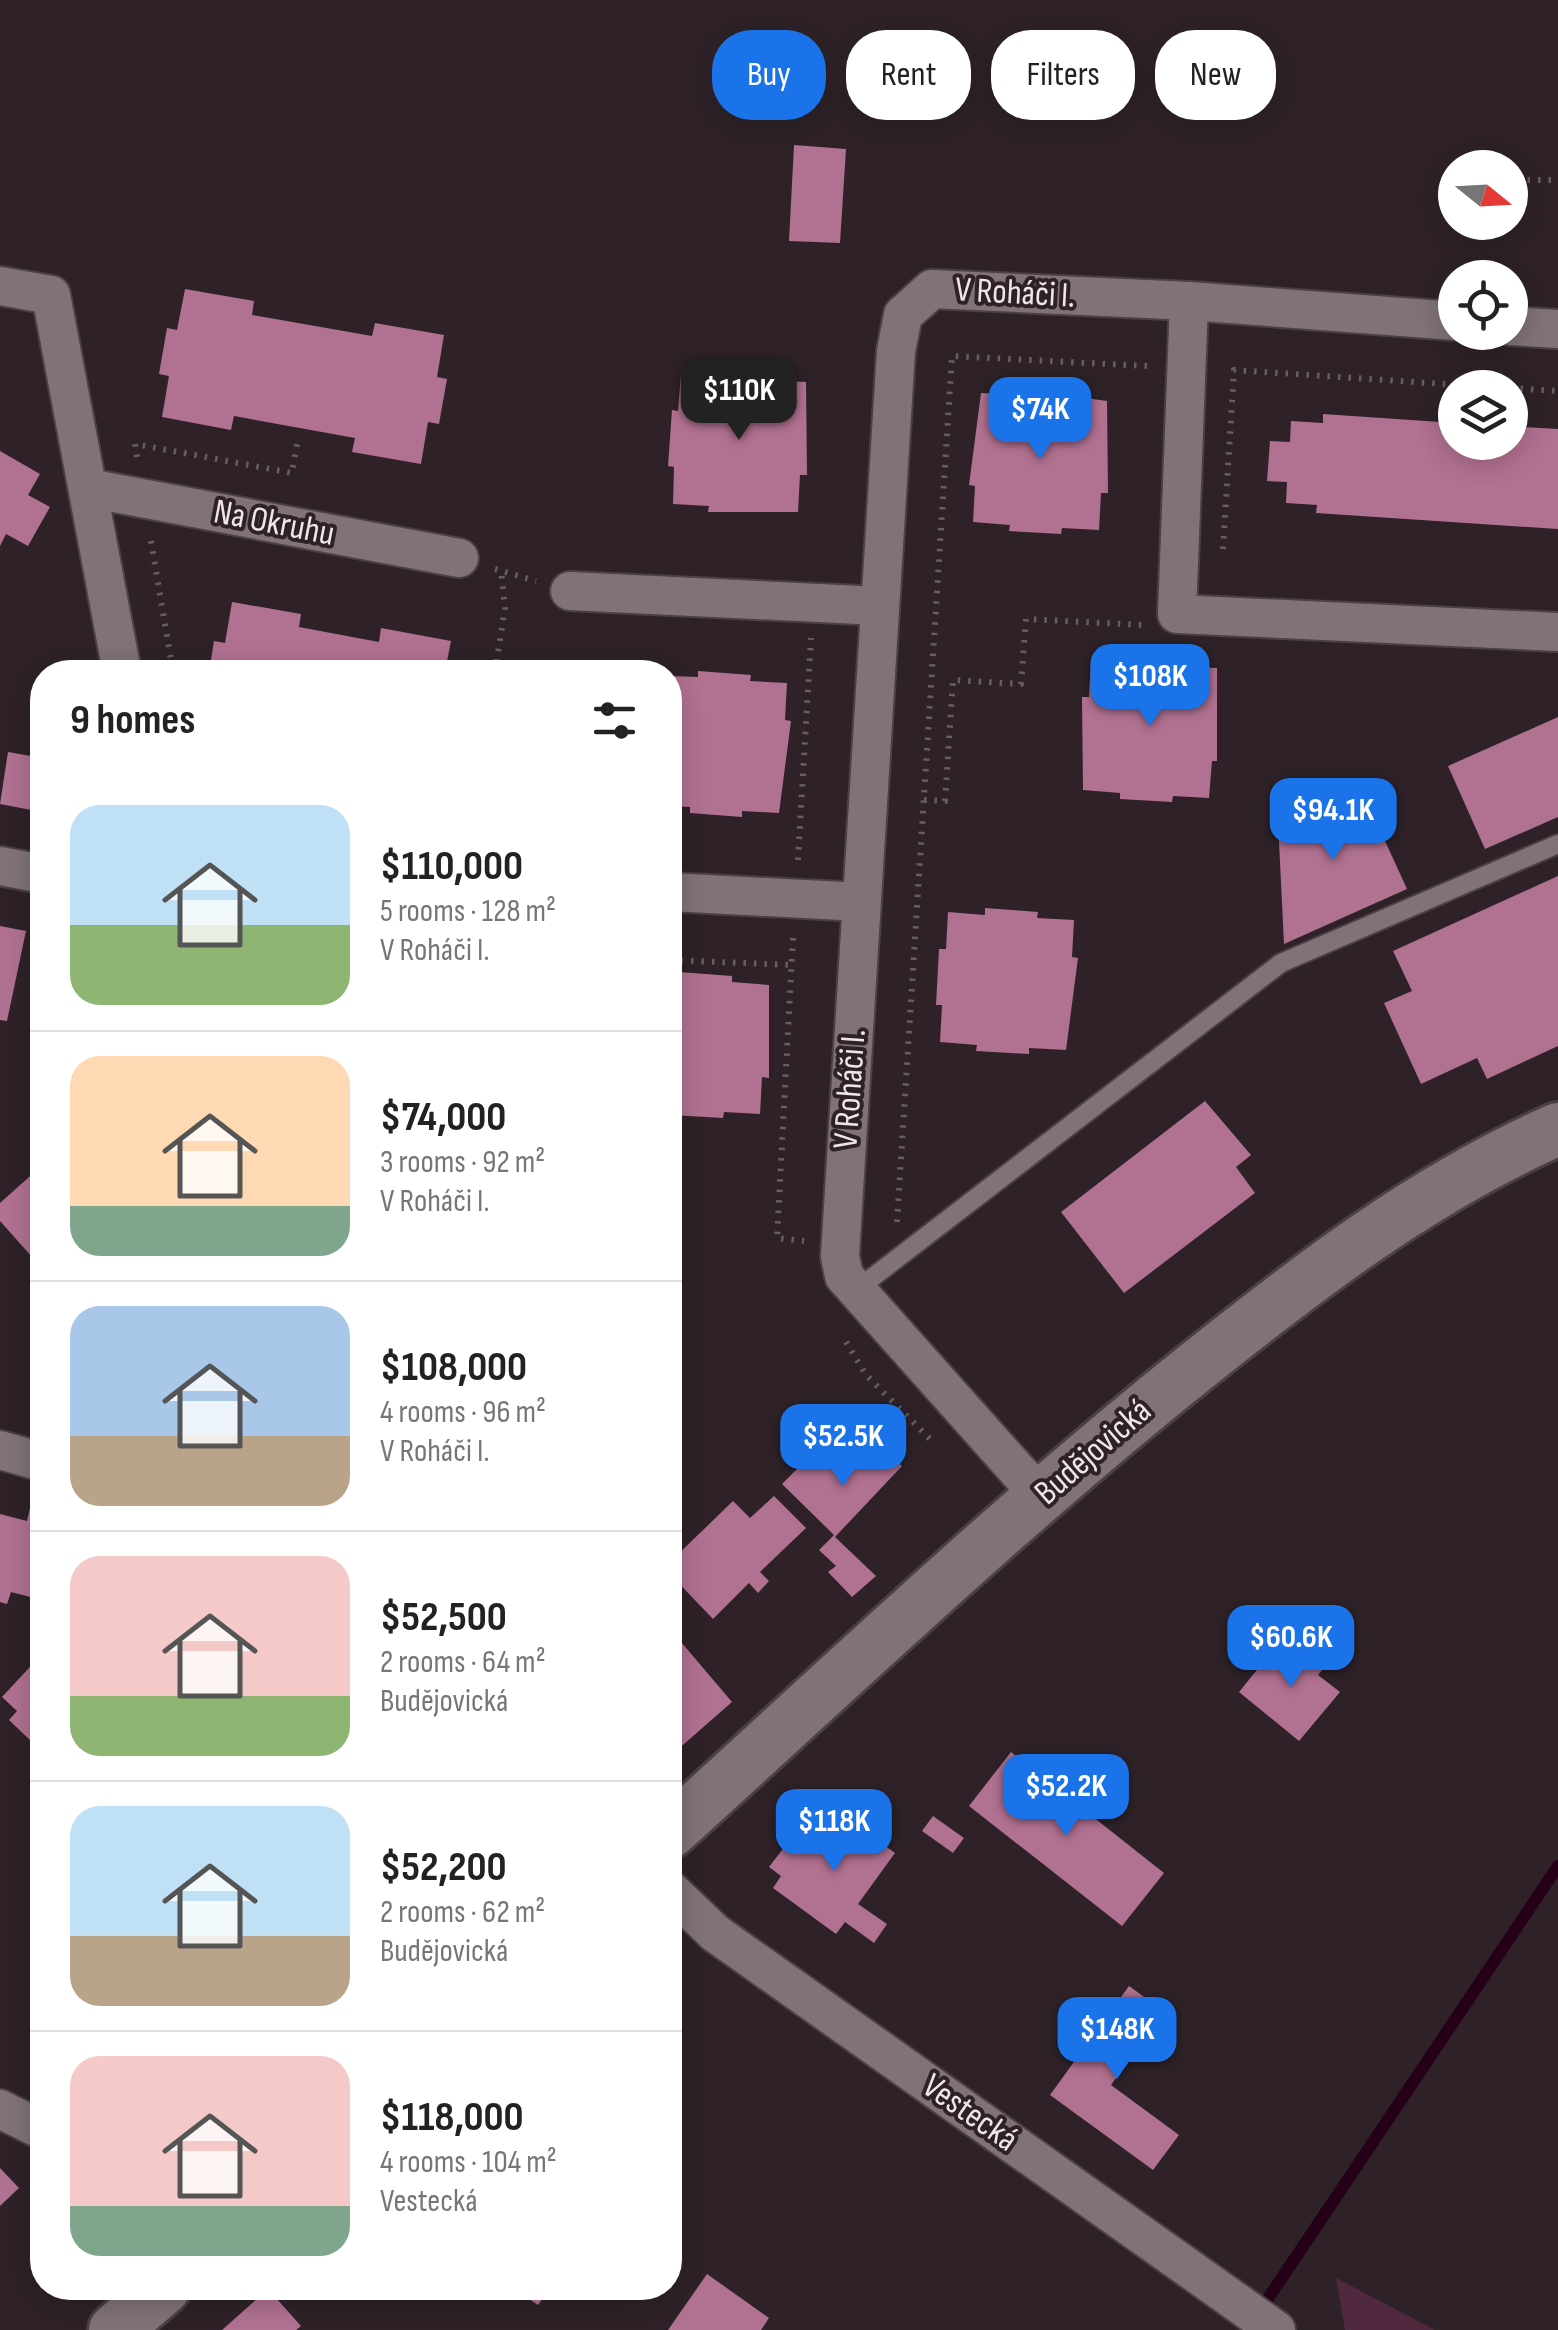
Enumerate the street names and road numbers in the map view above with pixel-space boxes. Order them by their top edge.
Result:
street label: V Roháči I. [954,268,1076,318]
street label: Na Okruhu [210,490,338,556]
street label: V Roháči I. [824,1028,876,1150]
street label: Budějovická [1026,1390,1160,1514]
street label: Vestecká [914,2065,1026,2161]

